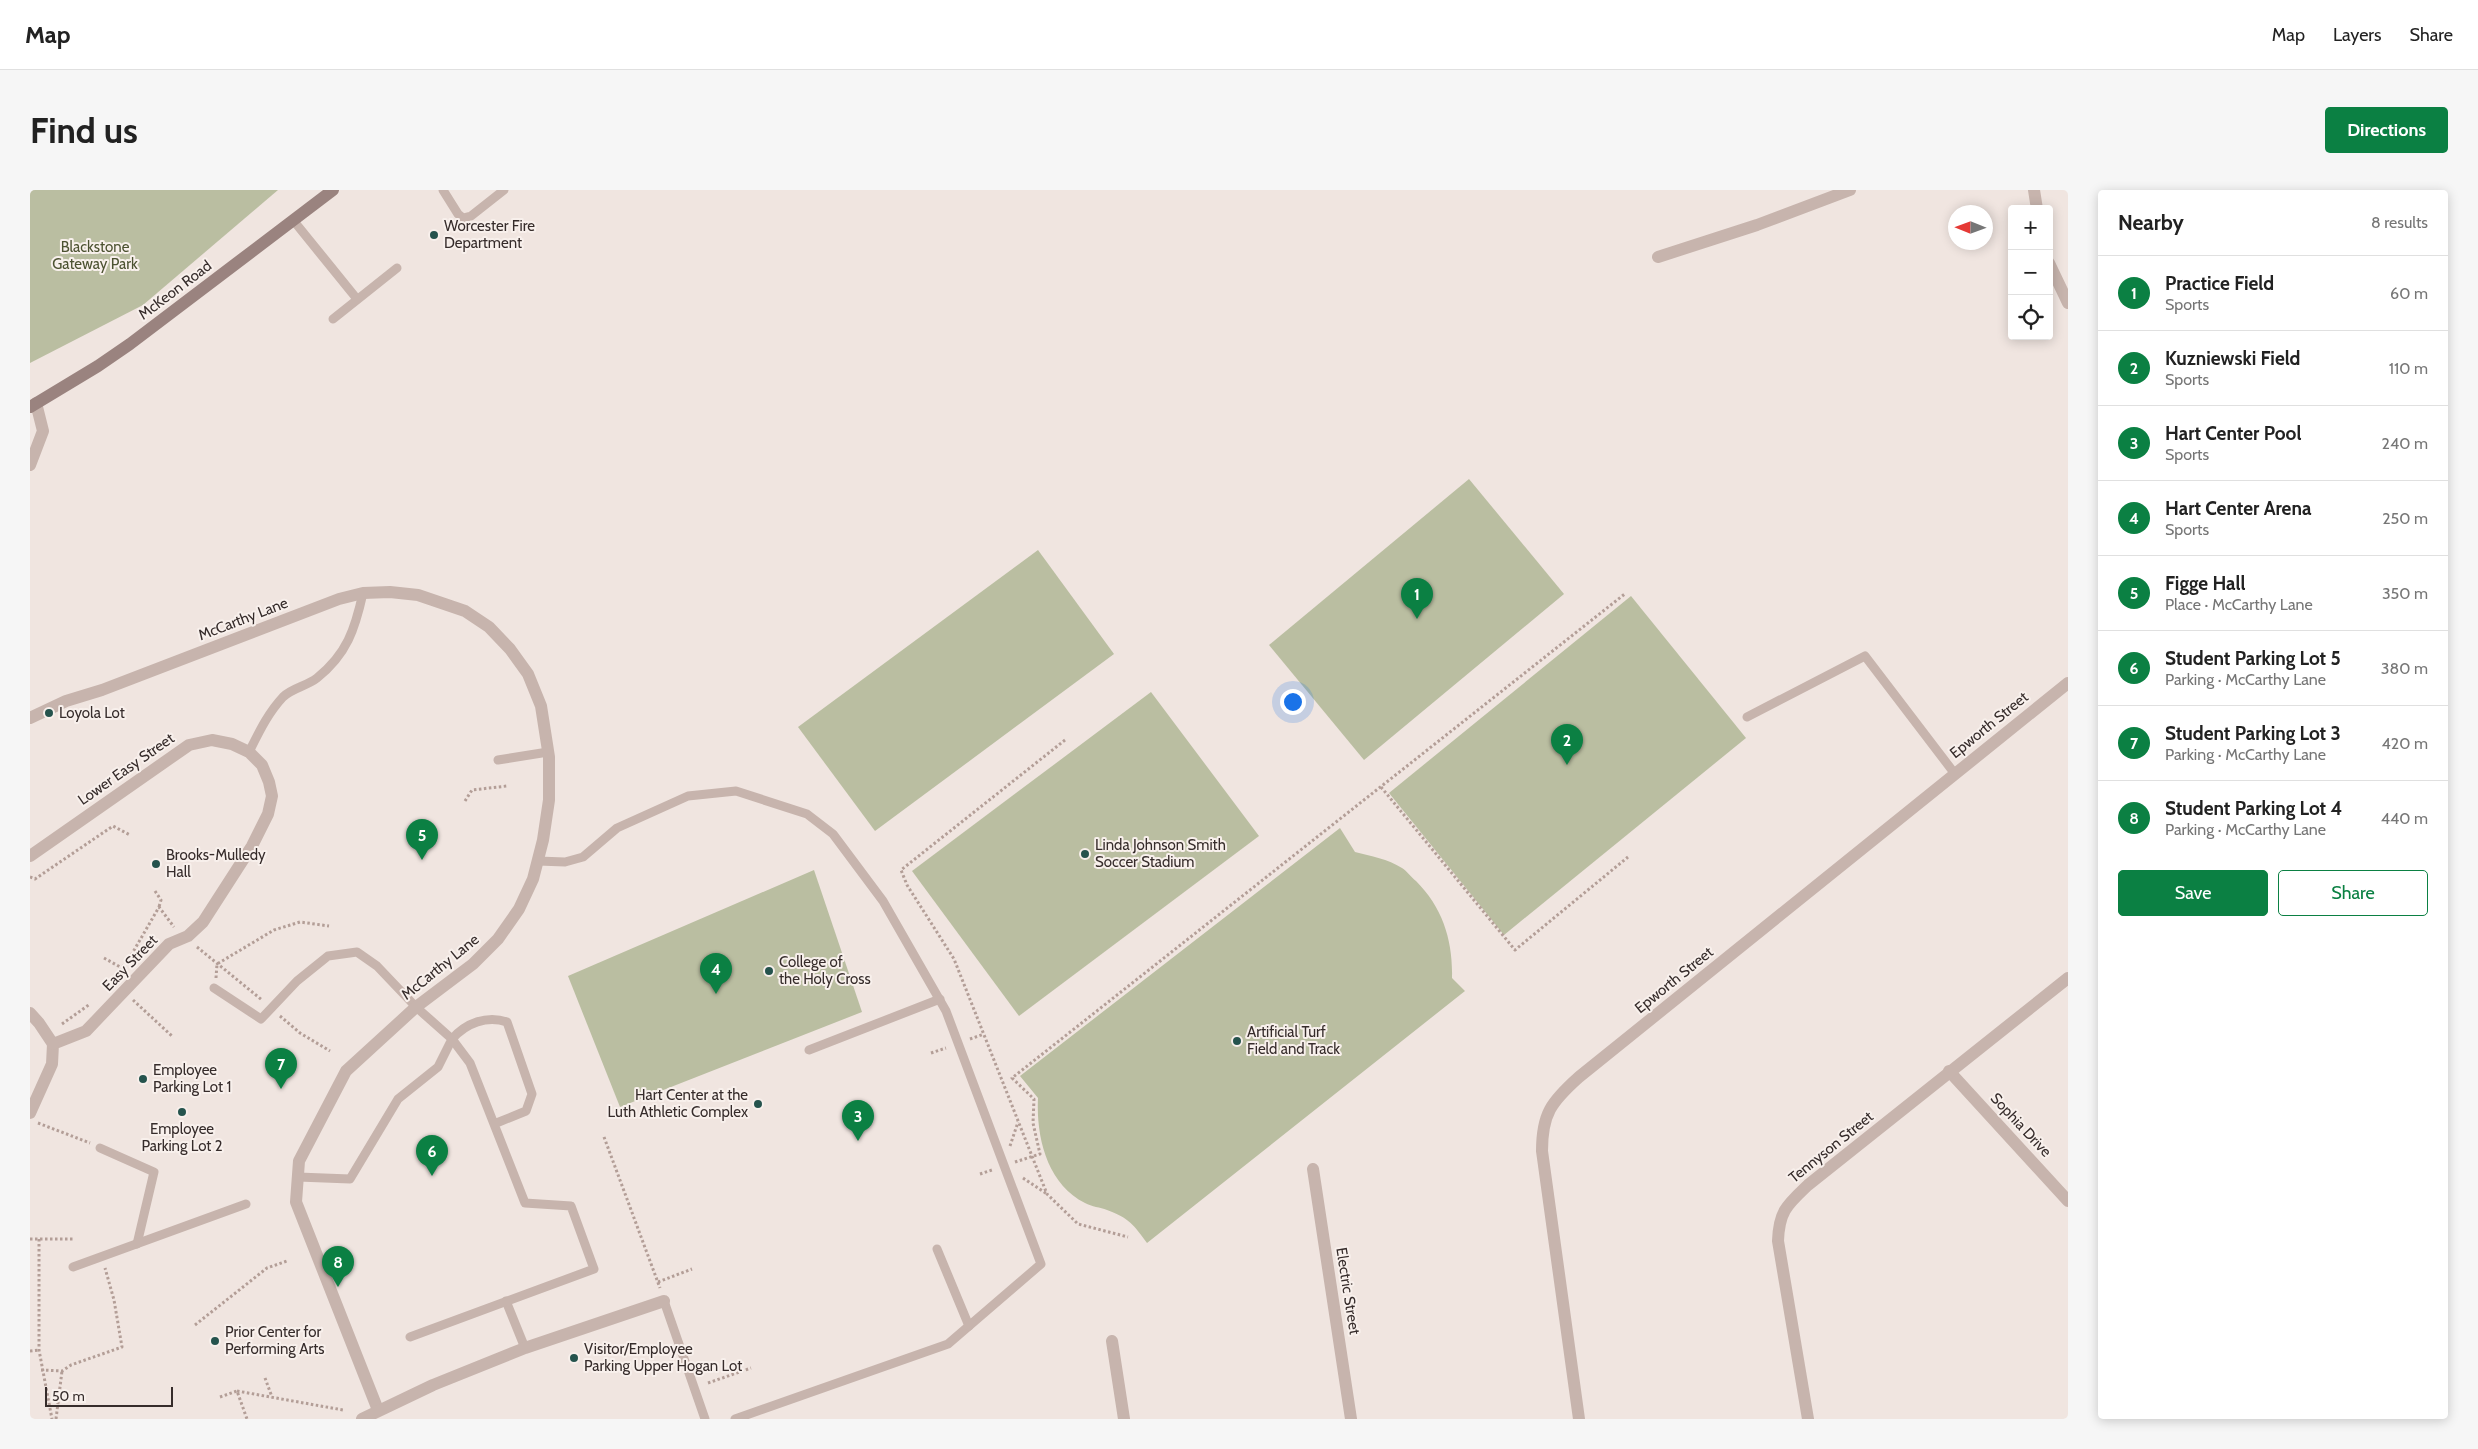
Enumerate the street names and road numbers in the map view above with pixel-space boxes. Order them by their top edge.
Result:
street label: McKeon Road [135,257,215,323]
street label: McCarthy Lane [196,594,291,644]
street label: Epworth Street [1946,688,2032,762]
street label: Lower Easy Street [74,729,178,809]
street label: McCarthy Lane [398,930,483,1004]
street label: Easy Street [99,931,161,995]
street label: Epworth Street [1631,943,1717,1017]
street label: Sophia Drive [1987,1089,2055,1161]
street label: Tennyson Street [1785,1107,1877,1187]
street label: Electric Street [1332,1246,1364,1336]

